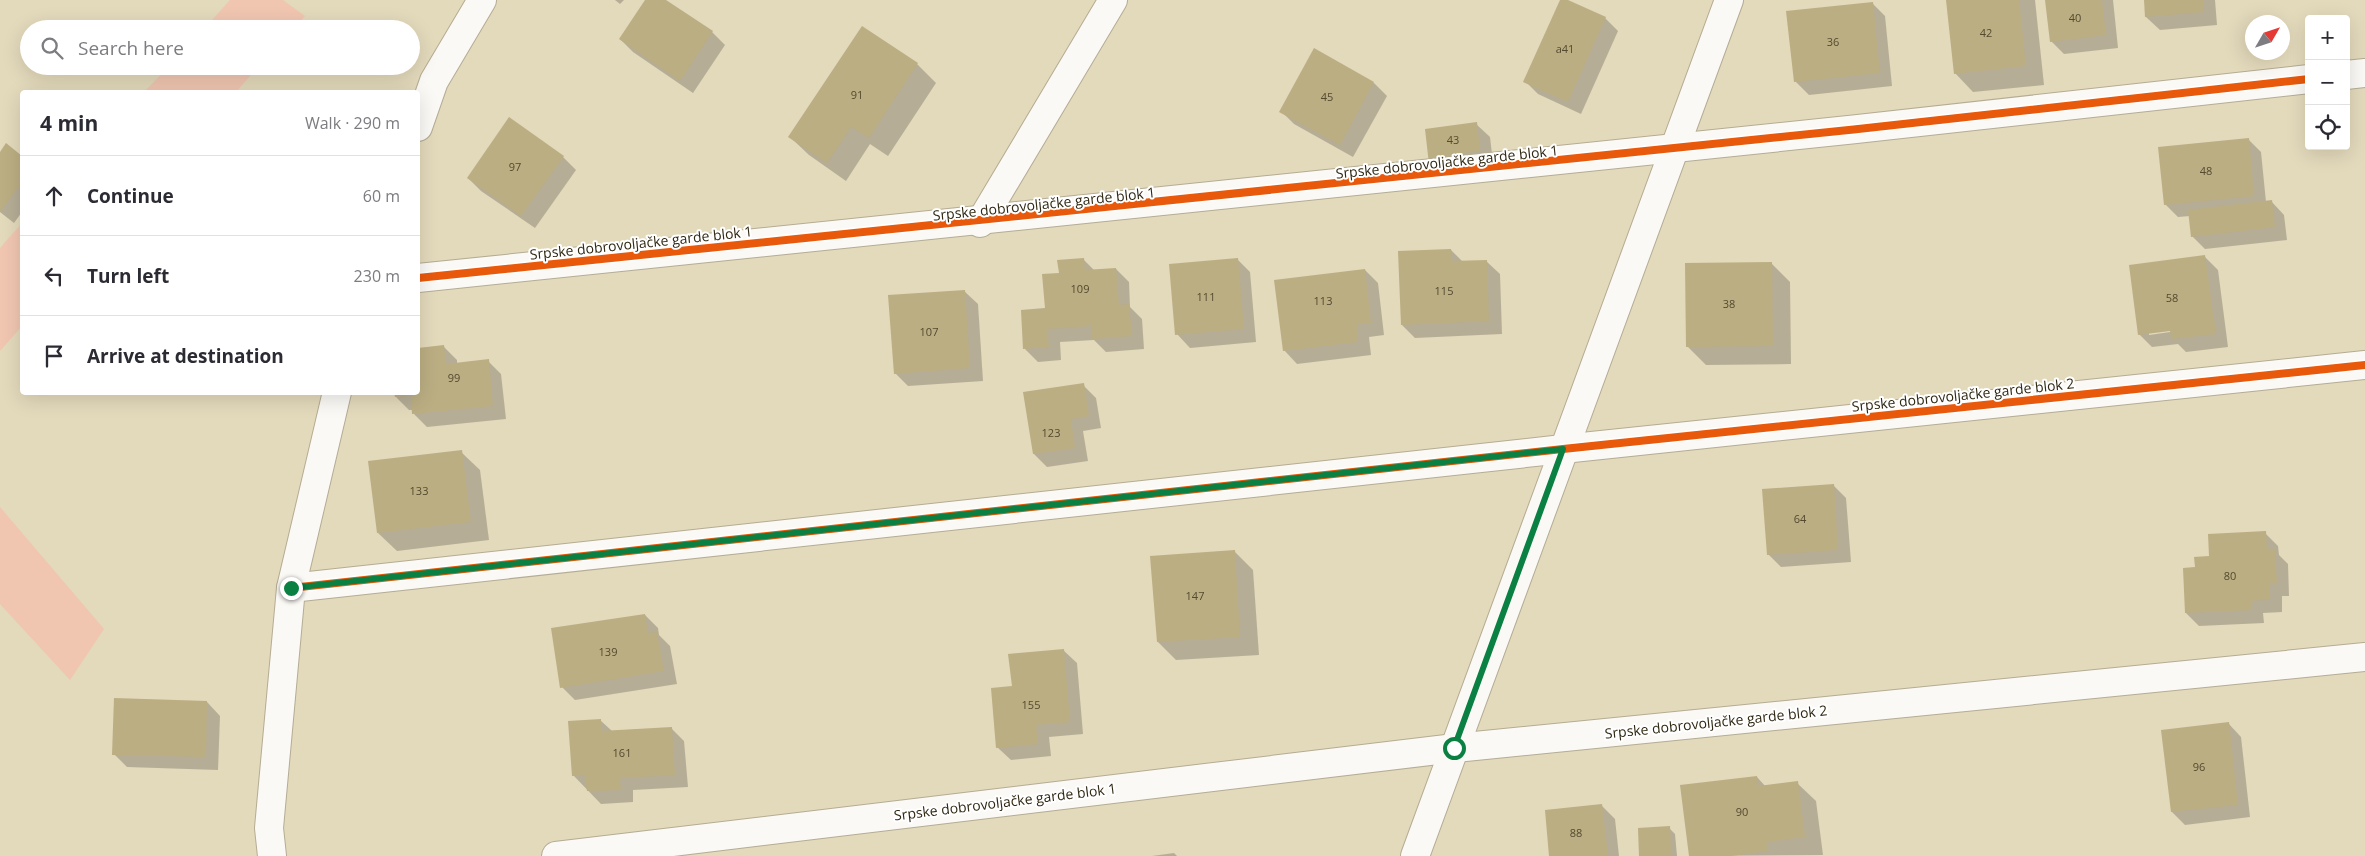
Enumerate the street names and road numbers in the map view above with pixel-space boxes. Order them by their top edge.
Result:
street label: Srpske dobrovoljačke garde blok 1 [1335,140,1559,183]
street label: Srpske dobrovoljačke garde blok 1 [932,182,1156,225]
street label: Srpske dobrovoljačke garde blok 1 [529,221,753,264]
street label: Srpske dobrovoljačke garde blok 2 [1851,373,2075,416]
street label: Srpske dobrovoljačke garde blok 2 [1604,700,1828,743]
street label: Srpske dobrovoljačke garde blok 1 [893,778,1117,825]

